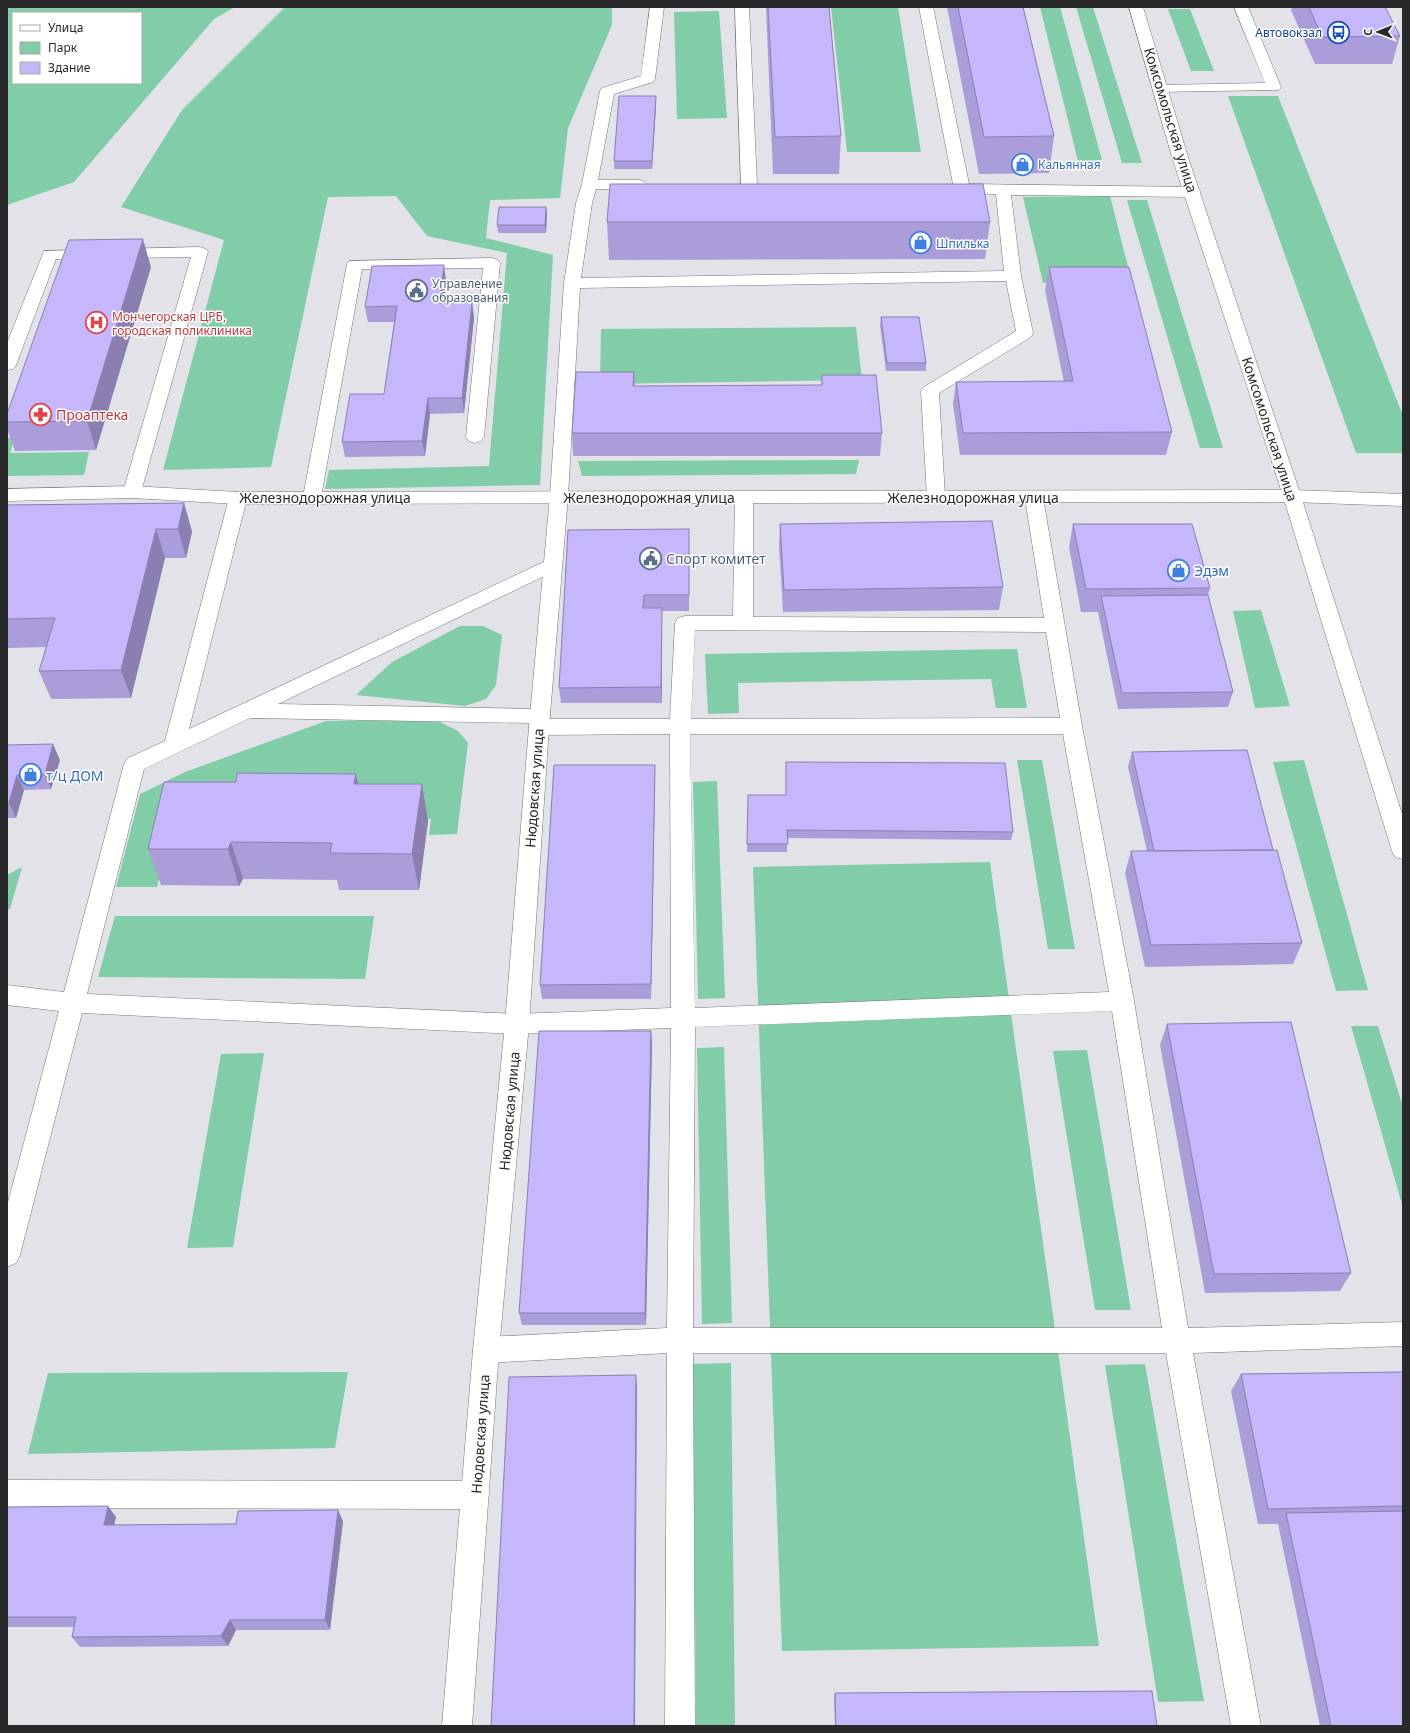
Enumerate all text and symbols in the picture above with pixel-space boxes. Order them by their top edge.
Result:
legend [12,12,142,84]
north arrow [1358,12,1398,52]
text: Улица [48,19,83,36]
bus stop icon: Автовокзал [1325,19,1351,45]
place label: Автовокзал [1255,24,1322,41]
text: С [1360,28,1375,36]
text: Парк [48,39,78,56]
street label: Комсомольская улица [1140,45,1202,195]
text: Здание [48,59,91,76]
shop icon: Кальянная [1009,151,1035,177]
place label: Кальянная [1038,156,1101,173]
shop icon: Шпилька [908,230,934,256]
place label: Шпилька [936,235,990,252]
place label: Управление образования [432,275,508,306]
public building icon: Управление образования [403,277,429,303]
place label: Мончегорская ЦРБ, городская поликлиника [112,308,252,339]
hospital icon: Мончегорская ЦРБ, городская поликлиника [83,310,109,336]
street label: Комсомольская улица [1238,354,1302,504]
pharmacy icon: Проаптека [27,401,53,427]
place label: Проаптека [56,405,128,424]
street label: Железнодорожная улица [239,488,411,507]
street label: Железнодорожная улица [563,488,735,507]
street label: Железнодорожная улица [887,488,1059,507]
public building icon: Спорт комитет [637,545,663,571]
place label: Спорт комитет [666,549,766,568]
shop icon: Эдэм [1166,557,1192,583]
place label: Эдэм [1194,561,1229,580]
street label: Нюдовская улица [520,728,548,848]
shop icon: т/ц ДОМ [18,762,44,788]
place label: т/ц ДОМ [46,766,103,785]
street label: Нюдовская улица [494,1051,524,1171]
street label: Нюдовская улица [466,1374,494,1494]

